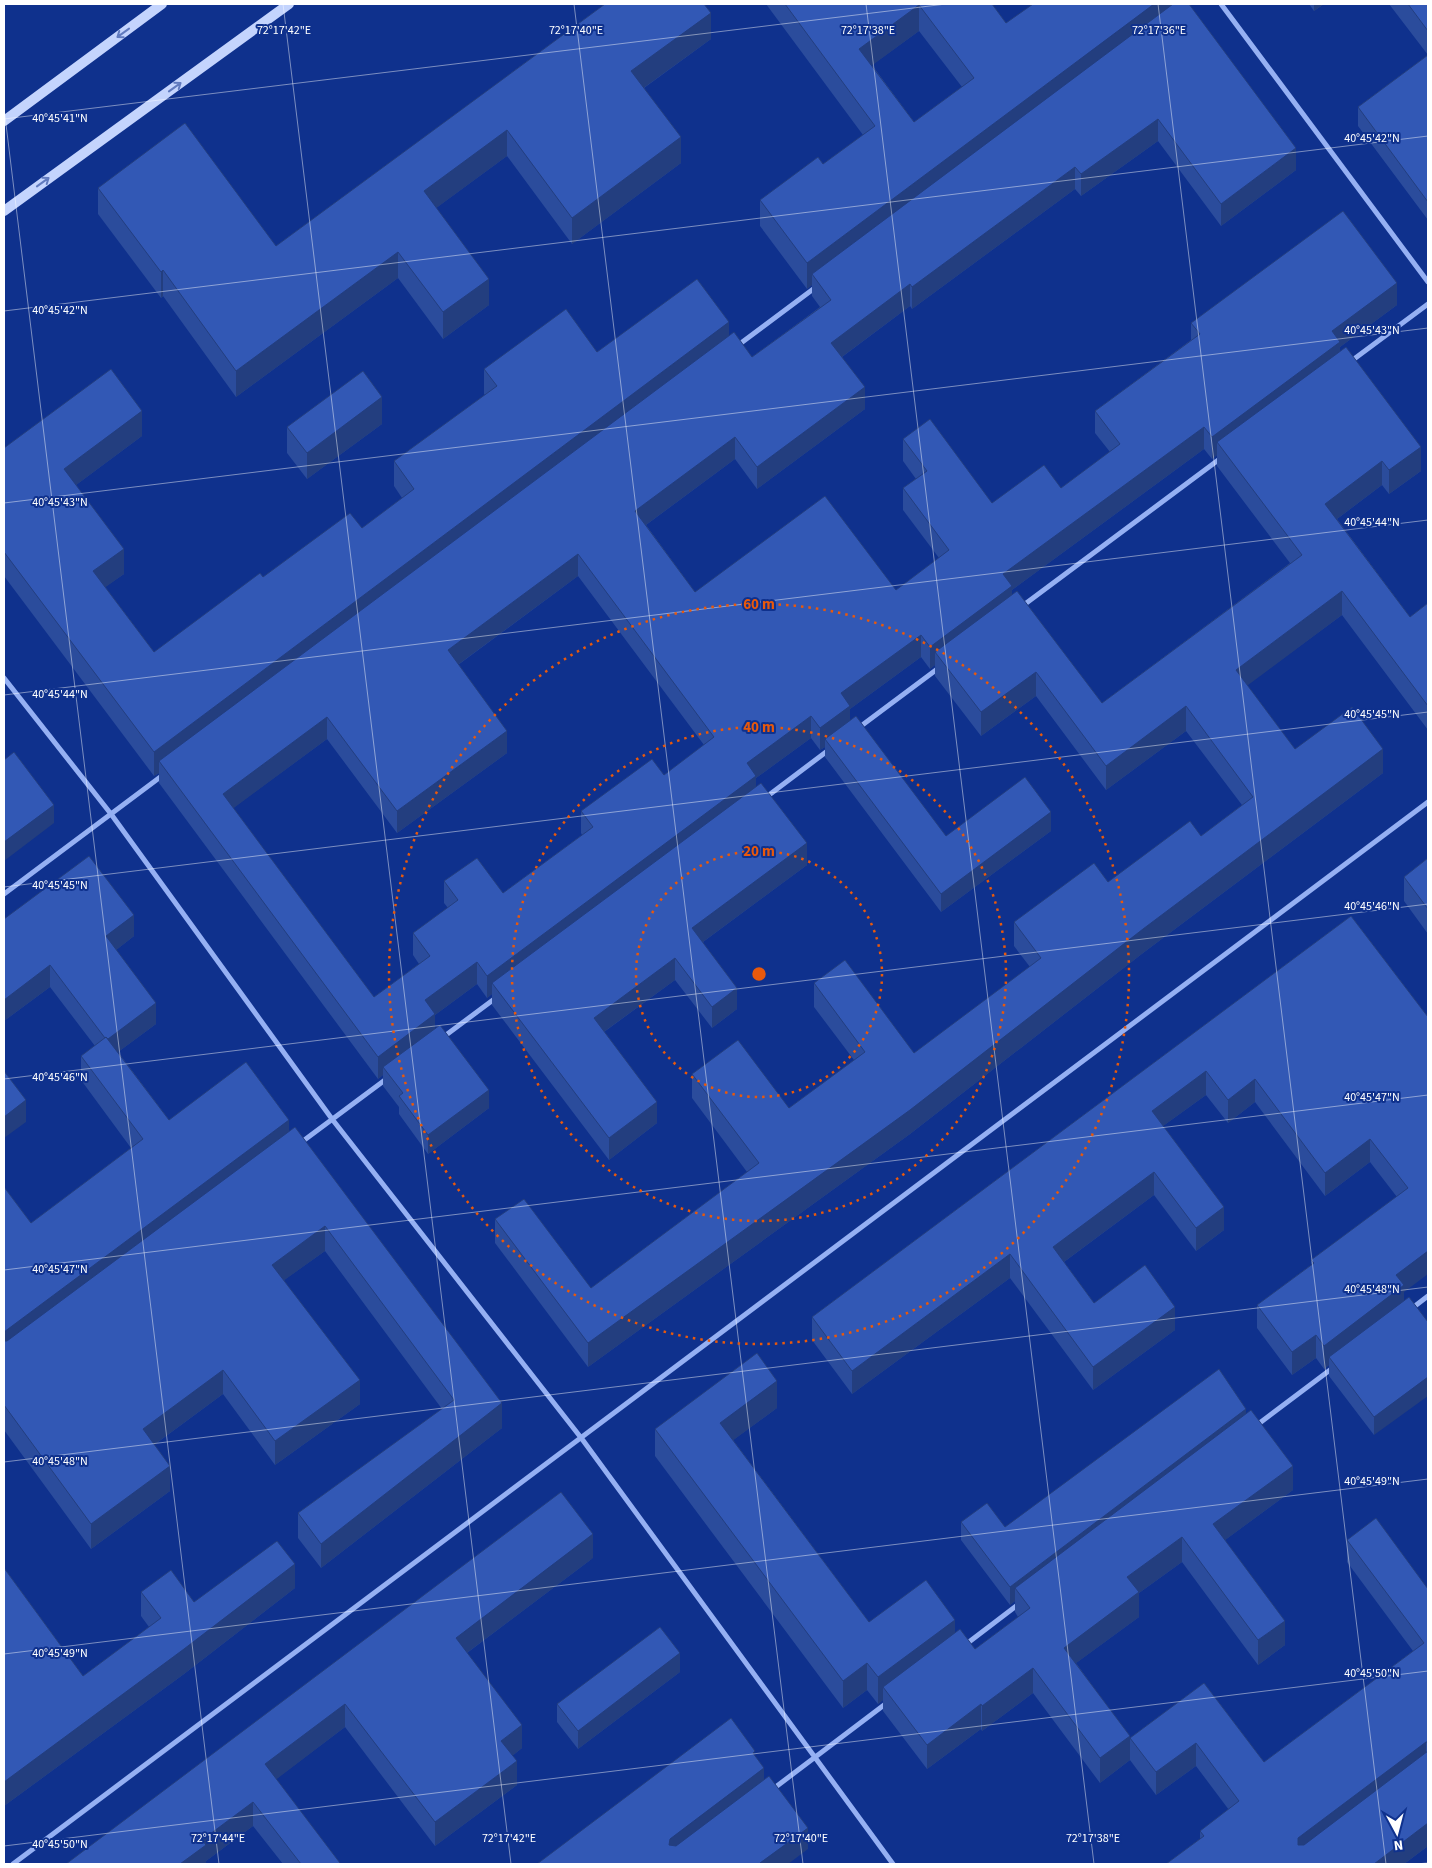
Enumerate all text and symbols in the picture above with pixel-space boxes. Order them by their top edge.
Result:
text: 72°17'42"E [257,22,311,39]
text: 72°17'40"E [549,22,603,39]
text: 72°17'38"E [841,22,895,39]
text: 72°17'36"E [1132,22,1186,39]
one-way arrow [116,28,130,38]
one-way arrow [168,82,182,92]
text: 40°45'41"N [32,110,88,127]
text: 40°45'42"N [1344,130,1400,147]
one-way arrow [36,177,50,187]
text: 40°45'42"N [32,302,88,319]
text: 40°45'43"N [1344,322,1400,339]
text: 40°45'43"N [32,494,88,511]
text: 40°45'44"N [1344,514,1400,531]
text: 60 m [743,594,775,615]
text: 40°45'44"N [32,686,88,703]
text: 40°45'45"N [1344,706,1400,723]
text: 40 m [743,717,775,738]
text: 20 m [743,841,775,862]
text: 40°45'45"N [32,877,88,894]
text: 40°45'46"N [1344,898,1400,915]
centre of rings [750,965,768,983]
text: 40°45'46"N [32,1069,88,1086]
text: 40°45'47"N [1344,1089,1400,1106]
text: 40°45'47"N [32,1261,88,1278]
text: 40°45'48"N [1344,1281,1400,1298]
text: 40°45'48"N [32,1453,88,1470]
text: 40°45'49"N [1344,1473,1400,1490]
text: 40°45'49"N [32,1645,88,1662]
text: 40°45'50"N [1344,1665,1400,1682]
north arrow [1372,1808,1422,1858]
text: 72°17'44"E [191,1830,245,1847]
text: 72°17'42"E [482,1830,536,1847]
text: 72°17'40"E [774,1830,828,1847]
text: 72°17'38"E [1066,1830,1120,1847]
text: N [1393,1834,1404,1855]
text: 40°45'50"N [32,1836,88,1853]

